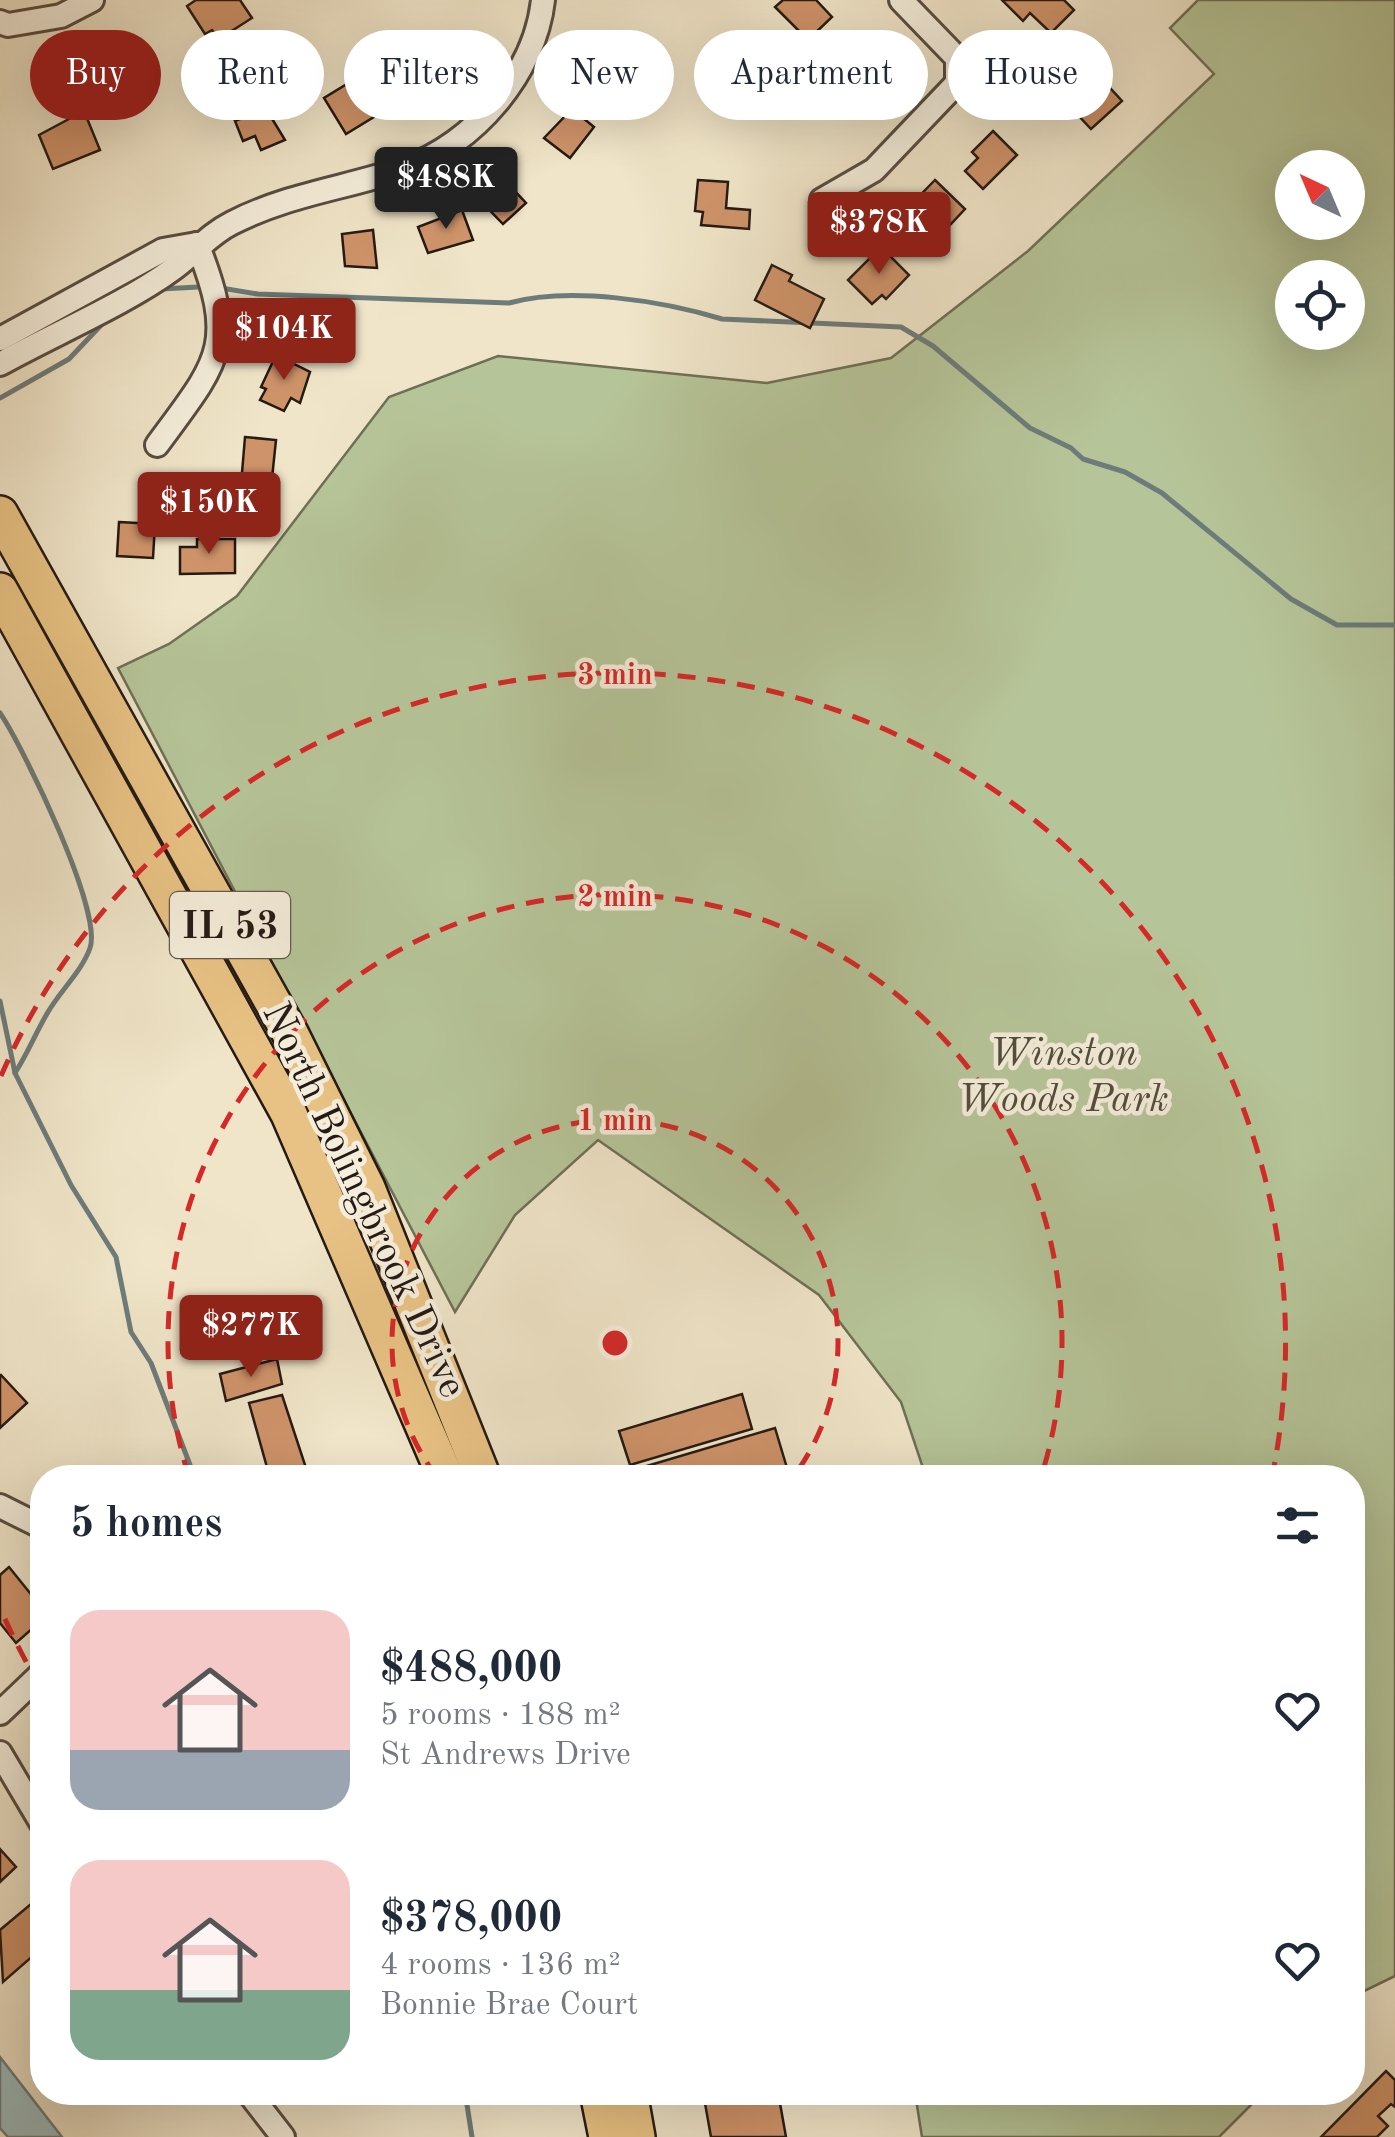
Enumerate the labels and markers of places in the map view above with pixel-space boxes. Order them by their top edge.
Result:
pin: $488K [376,147,516,232]
pin: $378K [809,192,949,277]
pin: $104K [214,298,354,383]
pin: $150K [139,472,279,557]
pin: $277K [181,1295,321,1380]
centre of rings [597,1325,633,1361]

